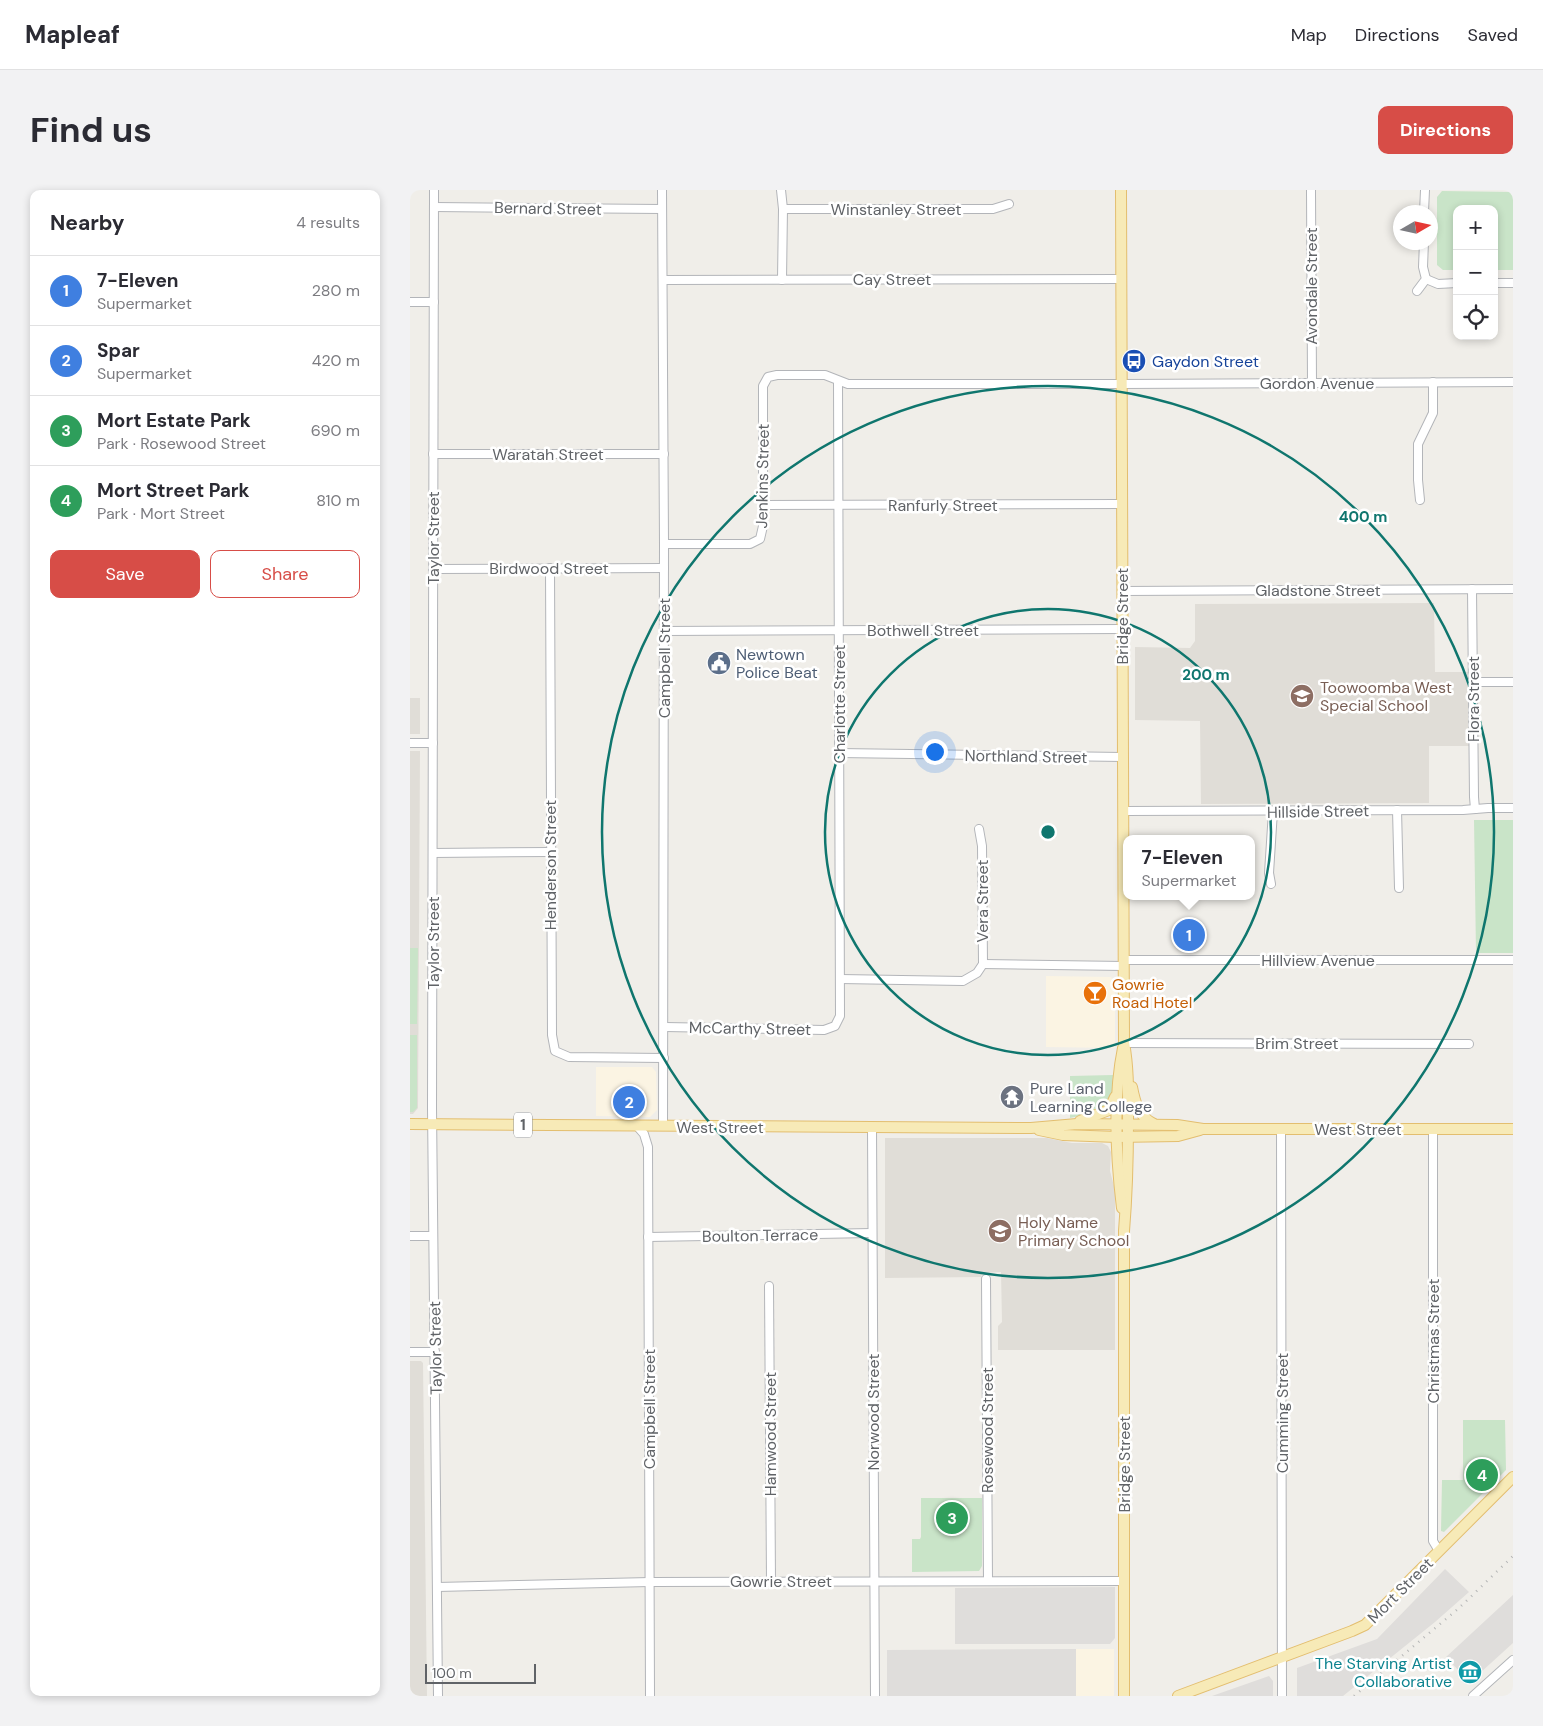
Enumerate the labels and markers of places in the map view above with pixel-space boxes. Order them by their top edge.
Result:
bus stop icon: Gaydon Street [1121,348,1147,374]
place label: Gaydon Street [1152,351,1259,372]
place label: Newtown Police Beat [736,644,818,683]
public building icon: Newtown Police Beat [706,650,732,676]
place label: Toowoomba West Special School [1320,677,1452,716]
school or university icon: Toowoomba West Special School [1289,683,1315,709]
centre of rings [1039,823,1057,841]
pin: 1 [1173,916,1205,954]
place label: Gowrie Road Hotel [1112,974,1192,1013]
bar icon: Gowrie Road Hotel [1082,980,1108,1006]
place label: Pure Land Learning College [1030,1078,1152,1117]
pin: 2 [613,1083,645,1121]
temple icon: Pure Land Learning College [999,1084,1025,1110]
place label: Holy Name Primary School [1018,1212,1129,1251]
school or university icon: Holy Name Primary School [987,1218,1013,1244]
pin: 4 [1466,1456,1498,1494]
pin: 3 [936,1499,968,1537]
place label: The Starving Artist Collaborative [1315,1653,1452,1692]
museum icon: The Starving Artist Collaborative [1457,1659,1483,1685]

